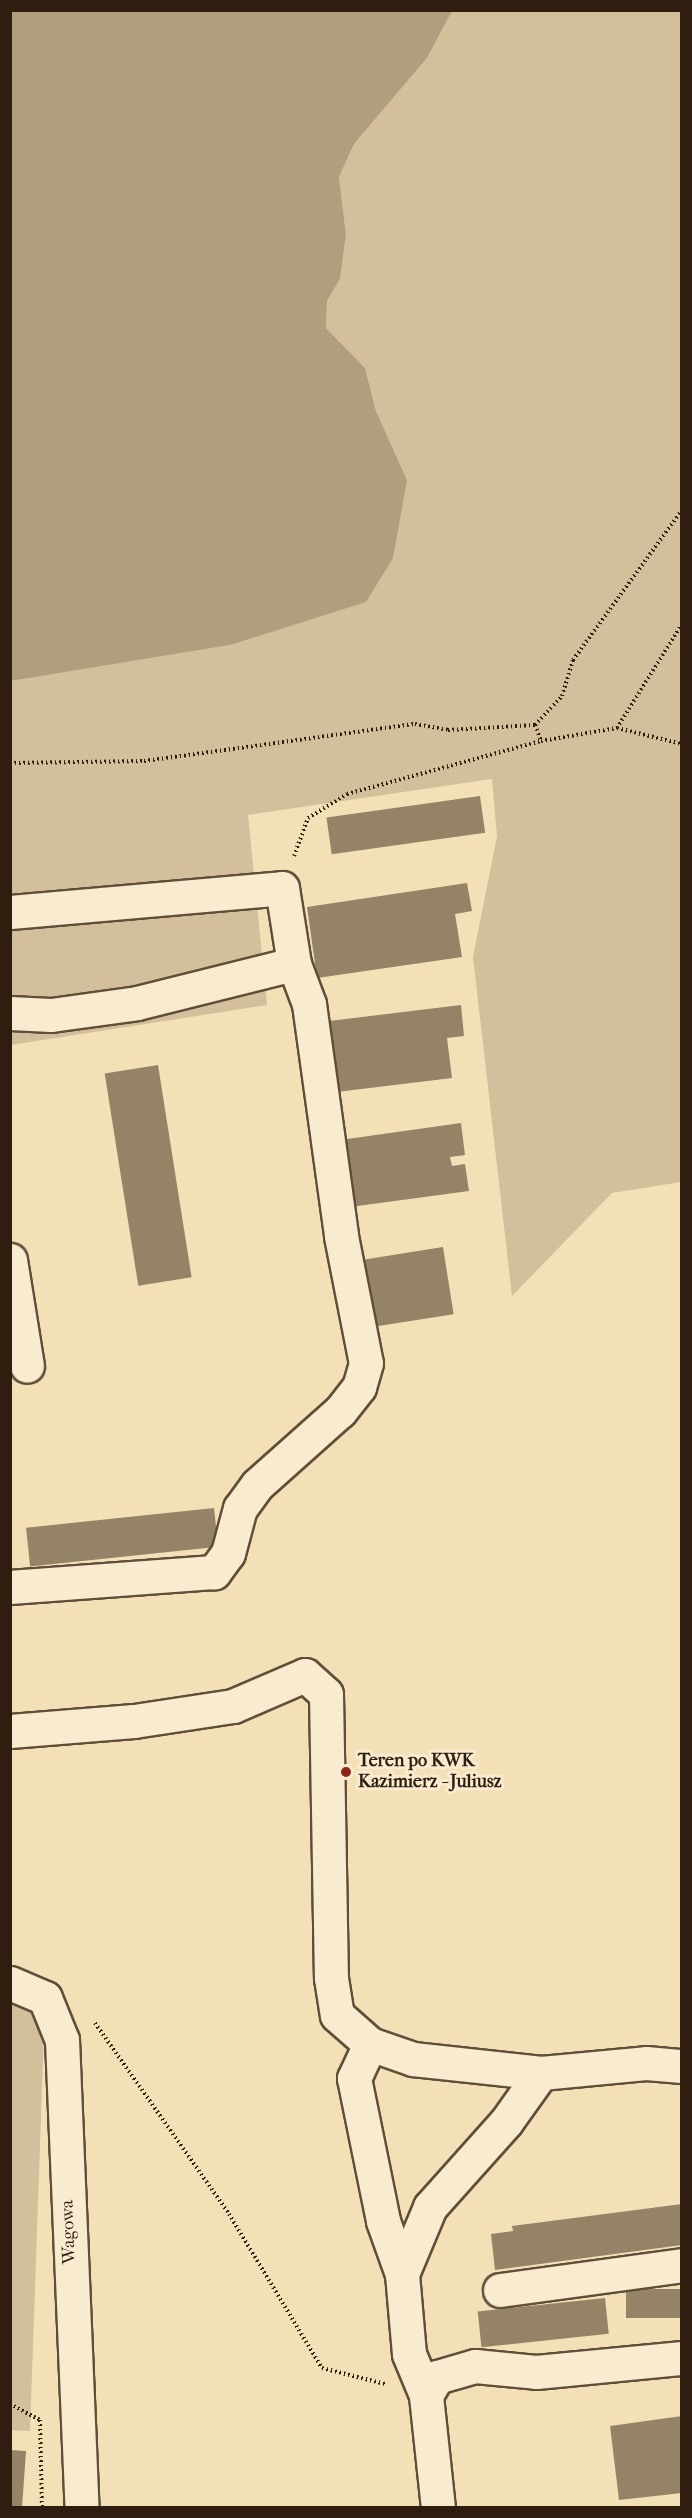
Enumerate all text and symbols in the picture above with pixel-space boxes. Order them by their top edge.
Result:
place label: Teren po KWK Kazimierz - Juliusz [358,1751,502,1794]
marker: Teren po KWK Kazimierz - Juliusz [339,1765,353,1779]
street label: Wagowa [57,2199,81,2265]

